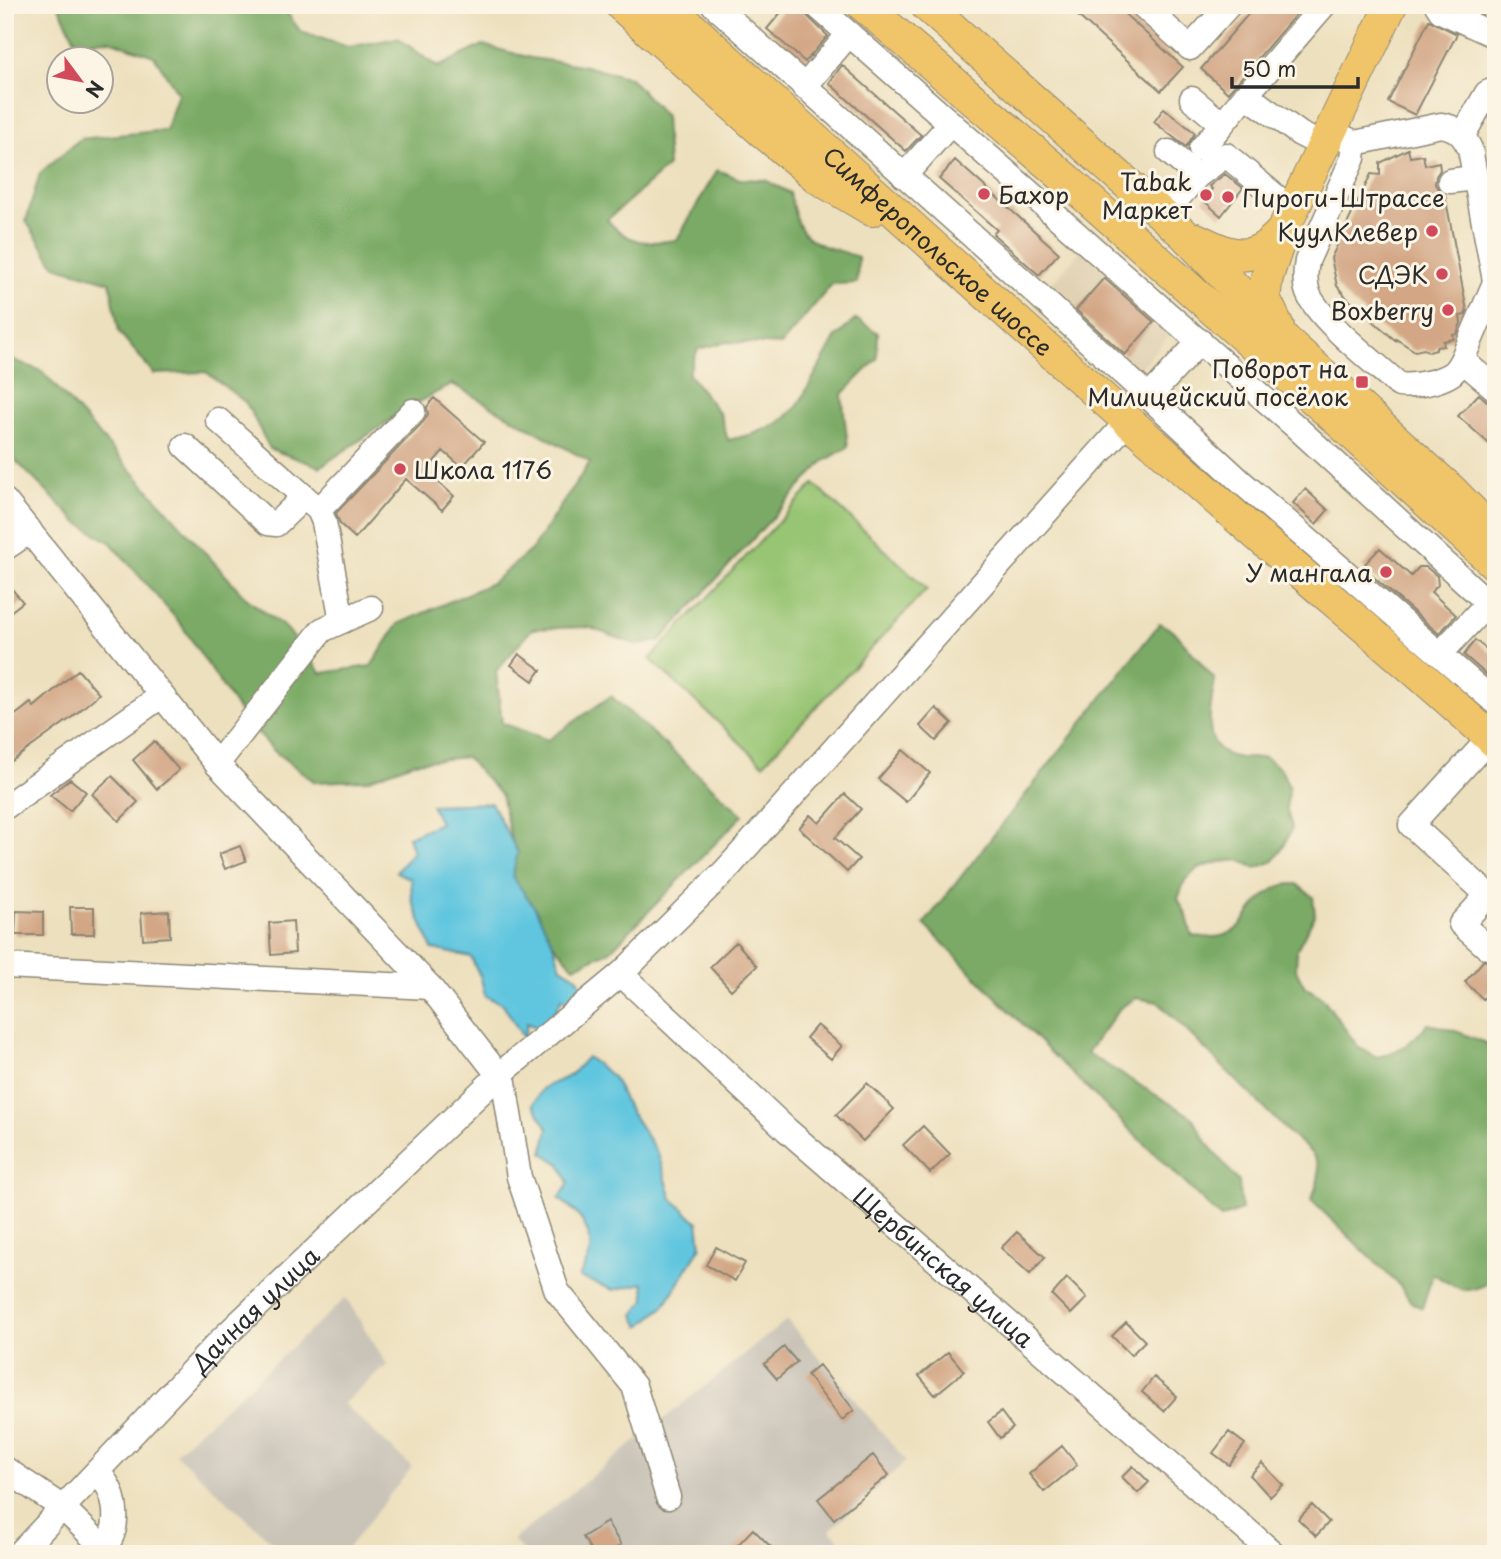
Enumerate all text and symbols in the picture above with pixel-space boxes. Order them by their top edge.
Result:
north arrow [46,46,116,116]
scale bar [1232,46,1358,90]
text: 50 m [1242,52,1296,84]
text: N [79,76,111,103]
street label: Симферопольское шоссе [815,137,1061,364]
place label: Tabak Маркет [1102,163,1192,227]
place label: Бахор [998,176,1069,212]
place label: Пироги-Штрассе [1242,179,1445,215]
marker: Бахор [976,186,992,202]
marker: Tabak Маркет [1198,187,1214,203]
marker: Пироги-Штрассе [1220,189,1236,205]
place label: КуулКлевер [1277,213,1418,249]
marker: КуулКлевер [1424,223,1440,239]
place label: СДЭК [1358,256,1428,292]
marker: СДЭК [1434,266,1450,282]
place label: Boxberry [1330,292,1434,328]
marker: Boxberry [1440,302,1456,318]
place label: Поворот на Милицейский посёлок [1087,350,1349,414]
marker: Поворот на Милицейский посёлок [1354,374,1370,390]
place label: Школа 1176 [414,451,552,487]
marker: Школа 1176 [392,461,408,477]
place label: У мангала [1246,554,1372,590]
marker: У мангала [1378,564,1394,580]
street label: Щербинская улица [846,1178,1042,1355]
street label: Дачная улица [181,1238,327,1381]

